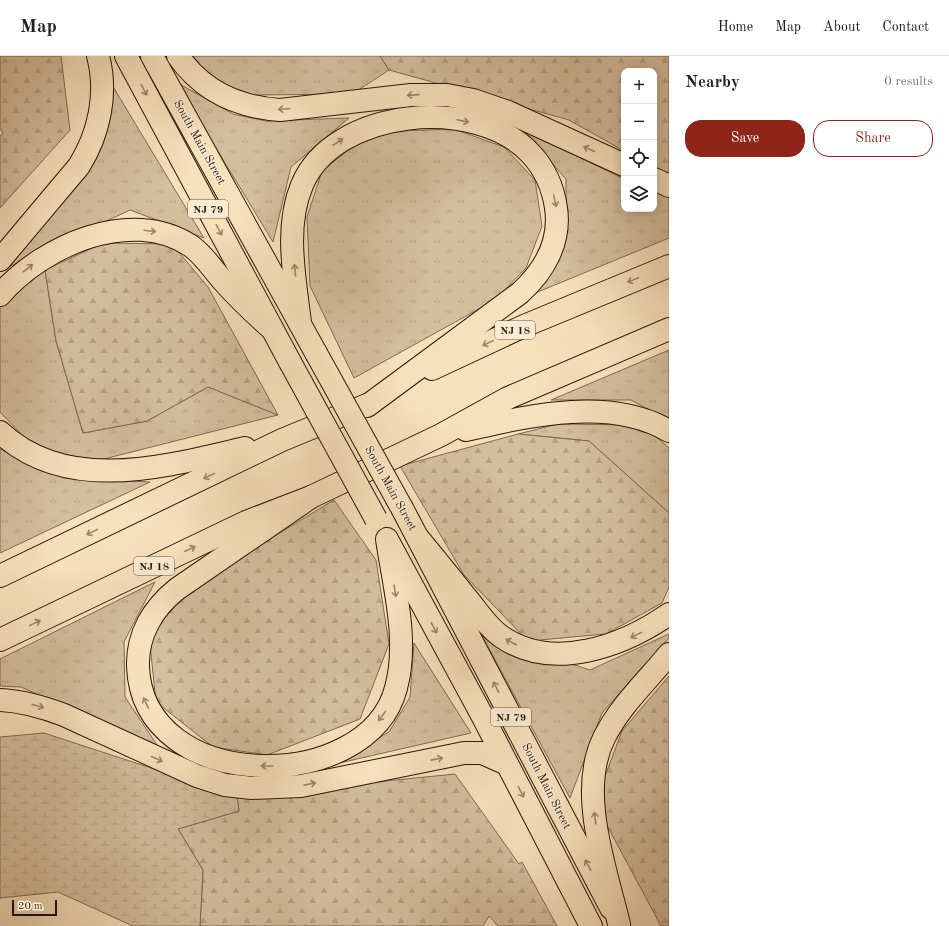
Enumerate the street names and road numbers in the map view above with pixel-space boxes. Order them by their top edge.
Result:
street label: South Main Street [171,98,227,187]
road number: NJ 79 [188,200,228,218]
road number: NJ 18 [495,321,535,339]
street label: South Main Street [362,444,418,533]
road number: NJ 18 [134,557,174,575]
road number: NJ 79 [491,708,531,726]
street label: South Main Street [519,742,573,831]

